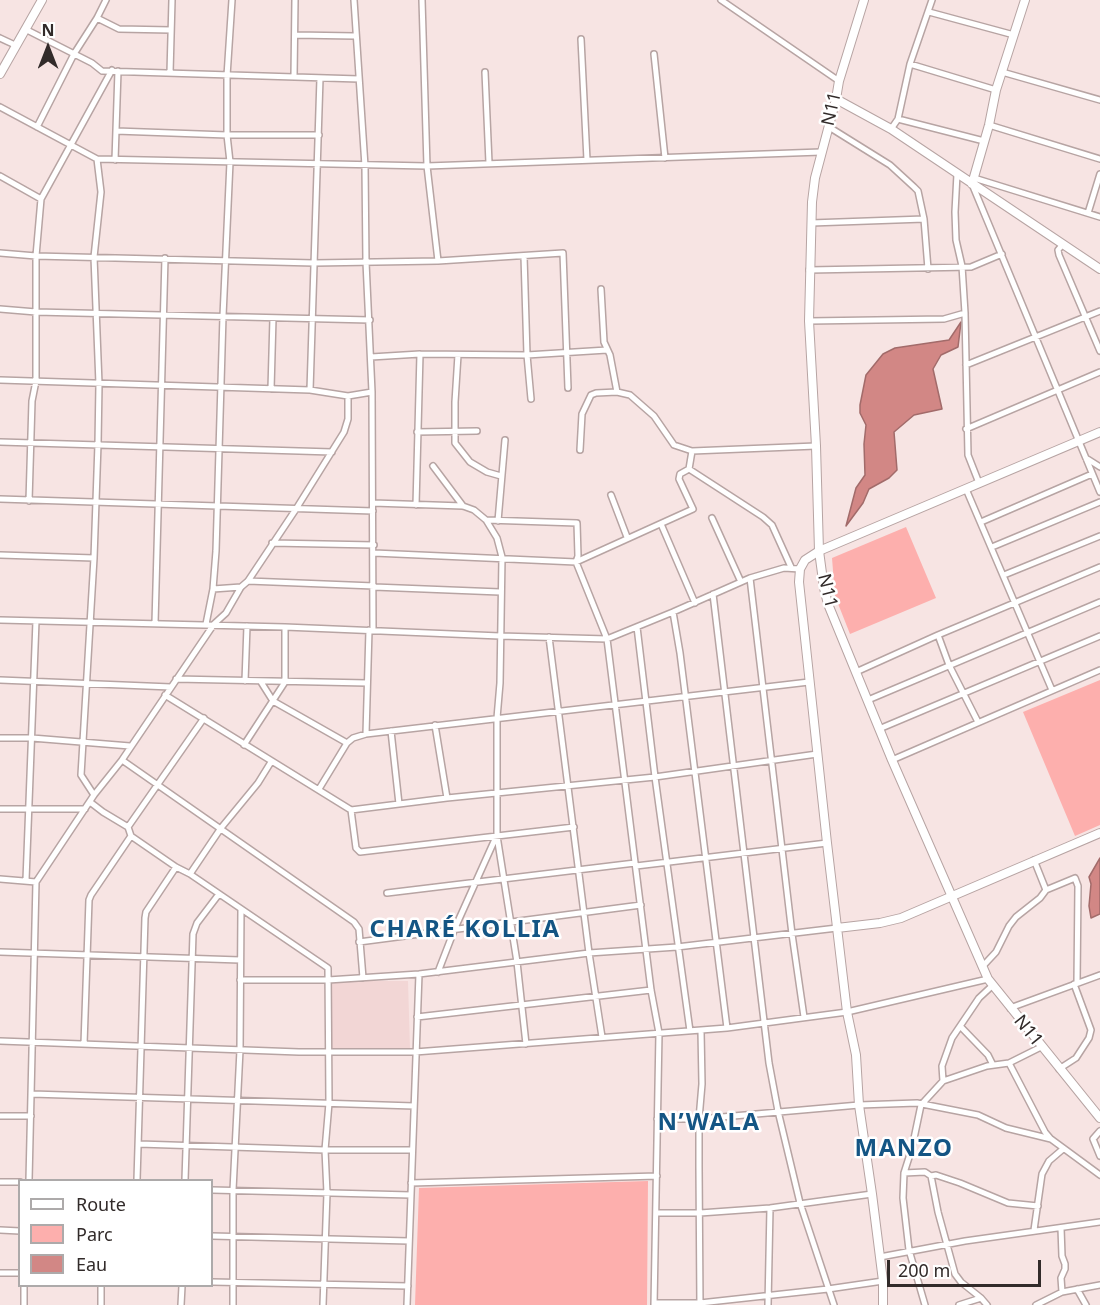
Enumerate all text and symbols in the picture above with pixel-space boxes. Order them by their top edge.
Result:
north arrow [18,18,78,78]
text: N [41,19,55,41]
street label: N11 [818,90,846,128]
street label: N11 [812,572,842,610]
district label: CHARÉ KOLLIA [369,916,561,944]
street label: N11 [1009,1011,1047,1051]
district label: N’WALA [657,1109,761,1137]
district label: MANZO [855,1135,953,1163]
legend [18,1179,213,1287]
text: Route [76,1192,126,1216]
text: Parc [76,1222,113,1246]
scale bar [890,1248,1044,1286]
text: Eau [76,1252,107,1276]
text: 200 m [898,1258,950,1282]

